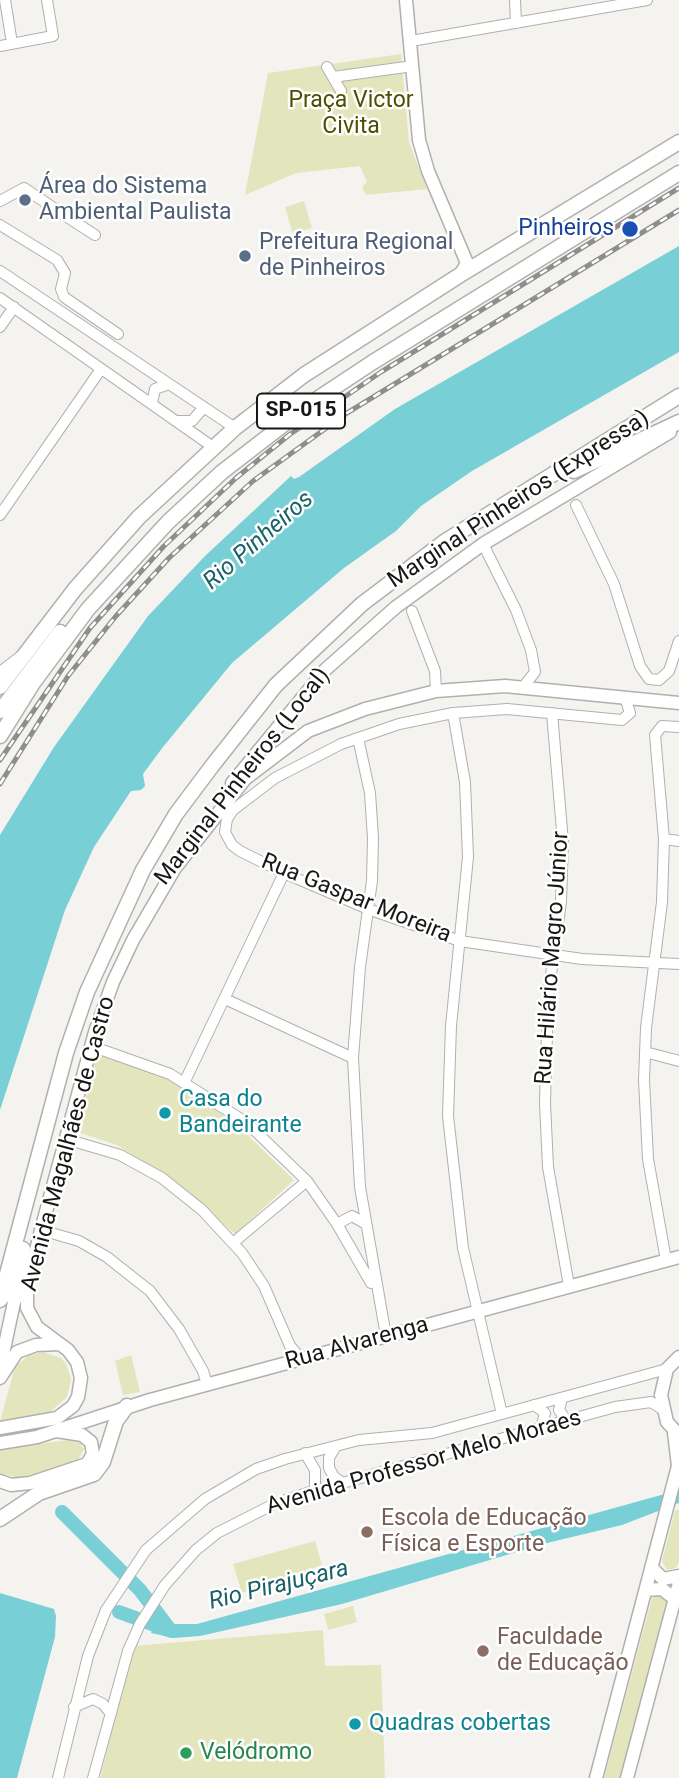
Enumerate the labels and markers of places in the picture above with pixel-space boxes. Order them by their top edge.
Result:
place label: Área do Sistema Ambiental Paulista [39,173,232,227]
marker: Área do Sistema Ambiental Paulista [17,192,33,208]
place label: Pinheiros [518,215,614,243]
marker: Pinheiros [620,219,640,239]
place label: Prefeitura Regional de Pinheiros [259,229,453,283]
marker: Prefeitura Regional de Pinheiros [237,248,253,264]
place label: Casa do Bandeirante [179,1086,302,1140]
marker: Casa do Bandeirante [157,1105,173,1121]
place label: Escola de Educação Física e Esporte [381,1505,587,1559]
marker: Escola de Educação Física e Esporte [359,1524,375,1540]
place label: Faculdade de Educação [497,1624,629,1678]
marker: Faculdade de Educação [475,1643,491,1659]
place label: Quadras cobertas [369,1710,551,1738]
marker: Quadras cobertas [347,1716,363,1732]
place label: Velódromo [200,1739,312,1767]
marker: Velódromo [178,1745,194,1761]

